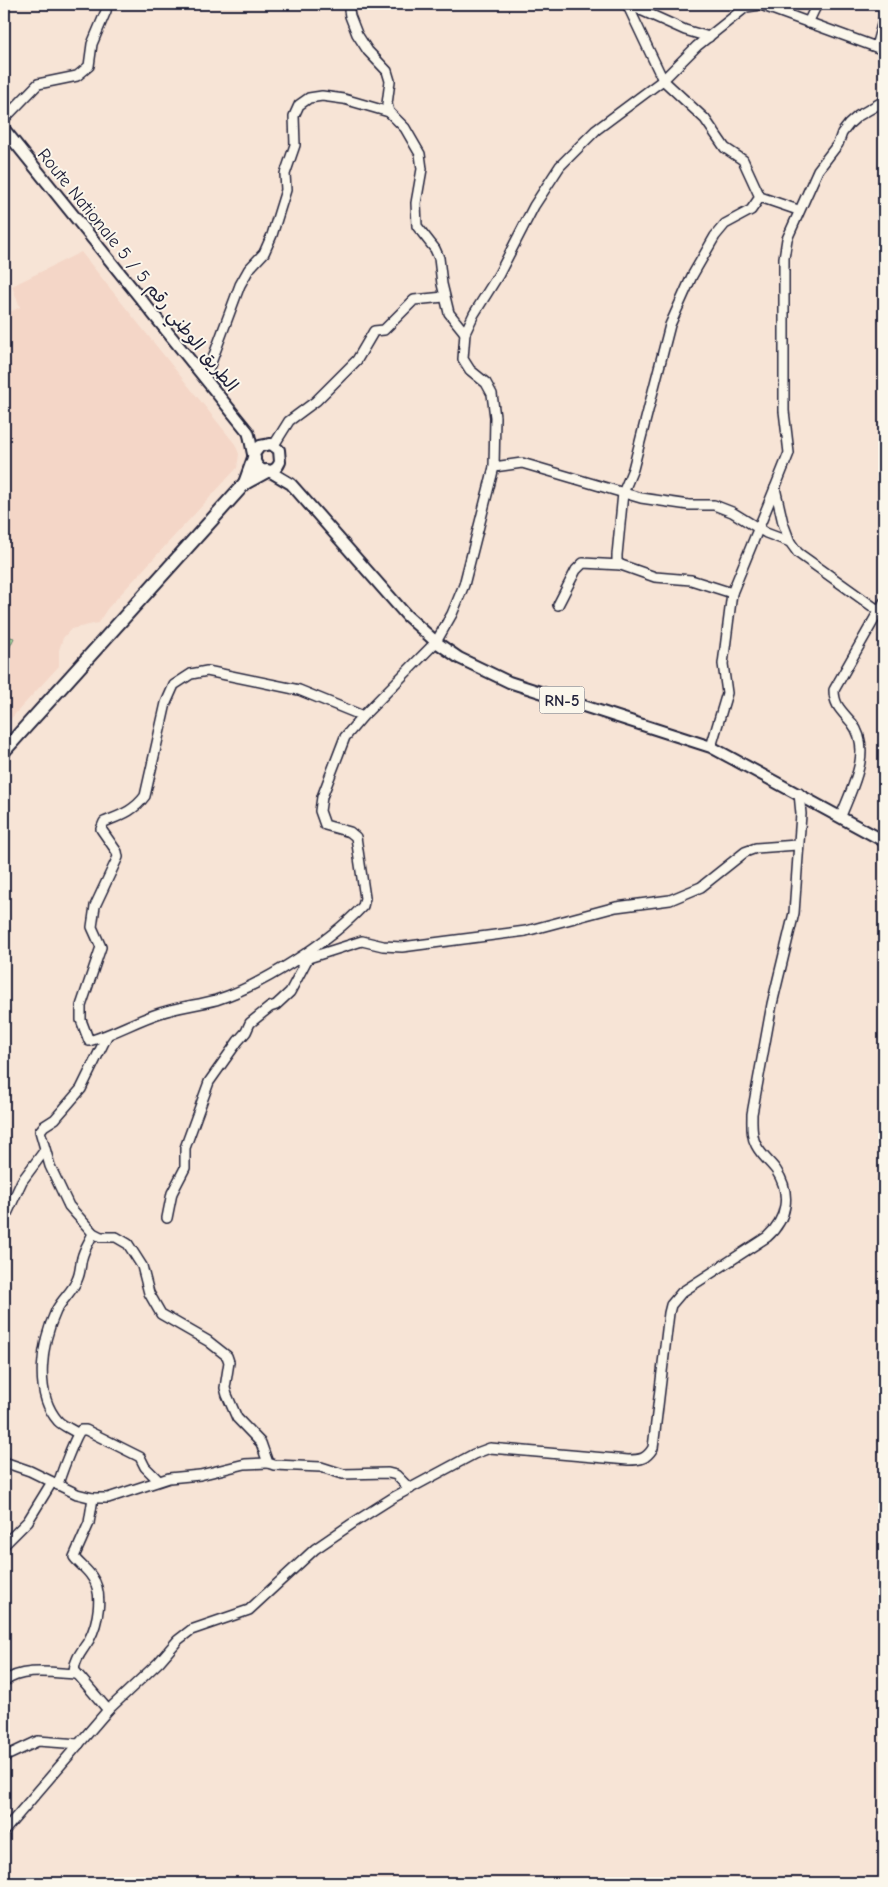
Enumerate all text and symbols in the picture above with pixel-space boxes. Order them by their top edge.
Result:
street label: Route Nationale 5 / الطريق الوطني رقم 5 [29,145,242,399]
road number: RN-5 [540,686,584,714]

